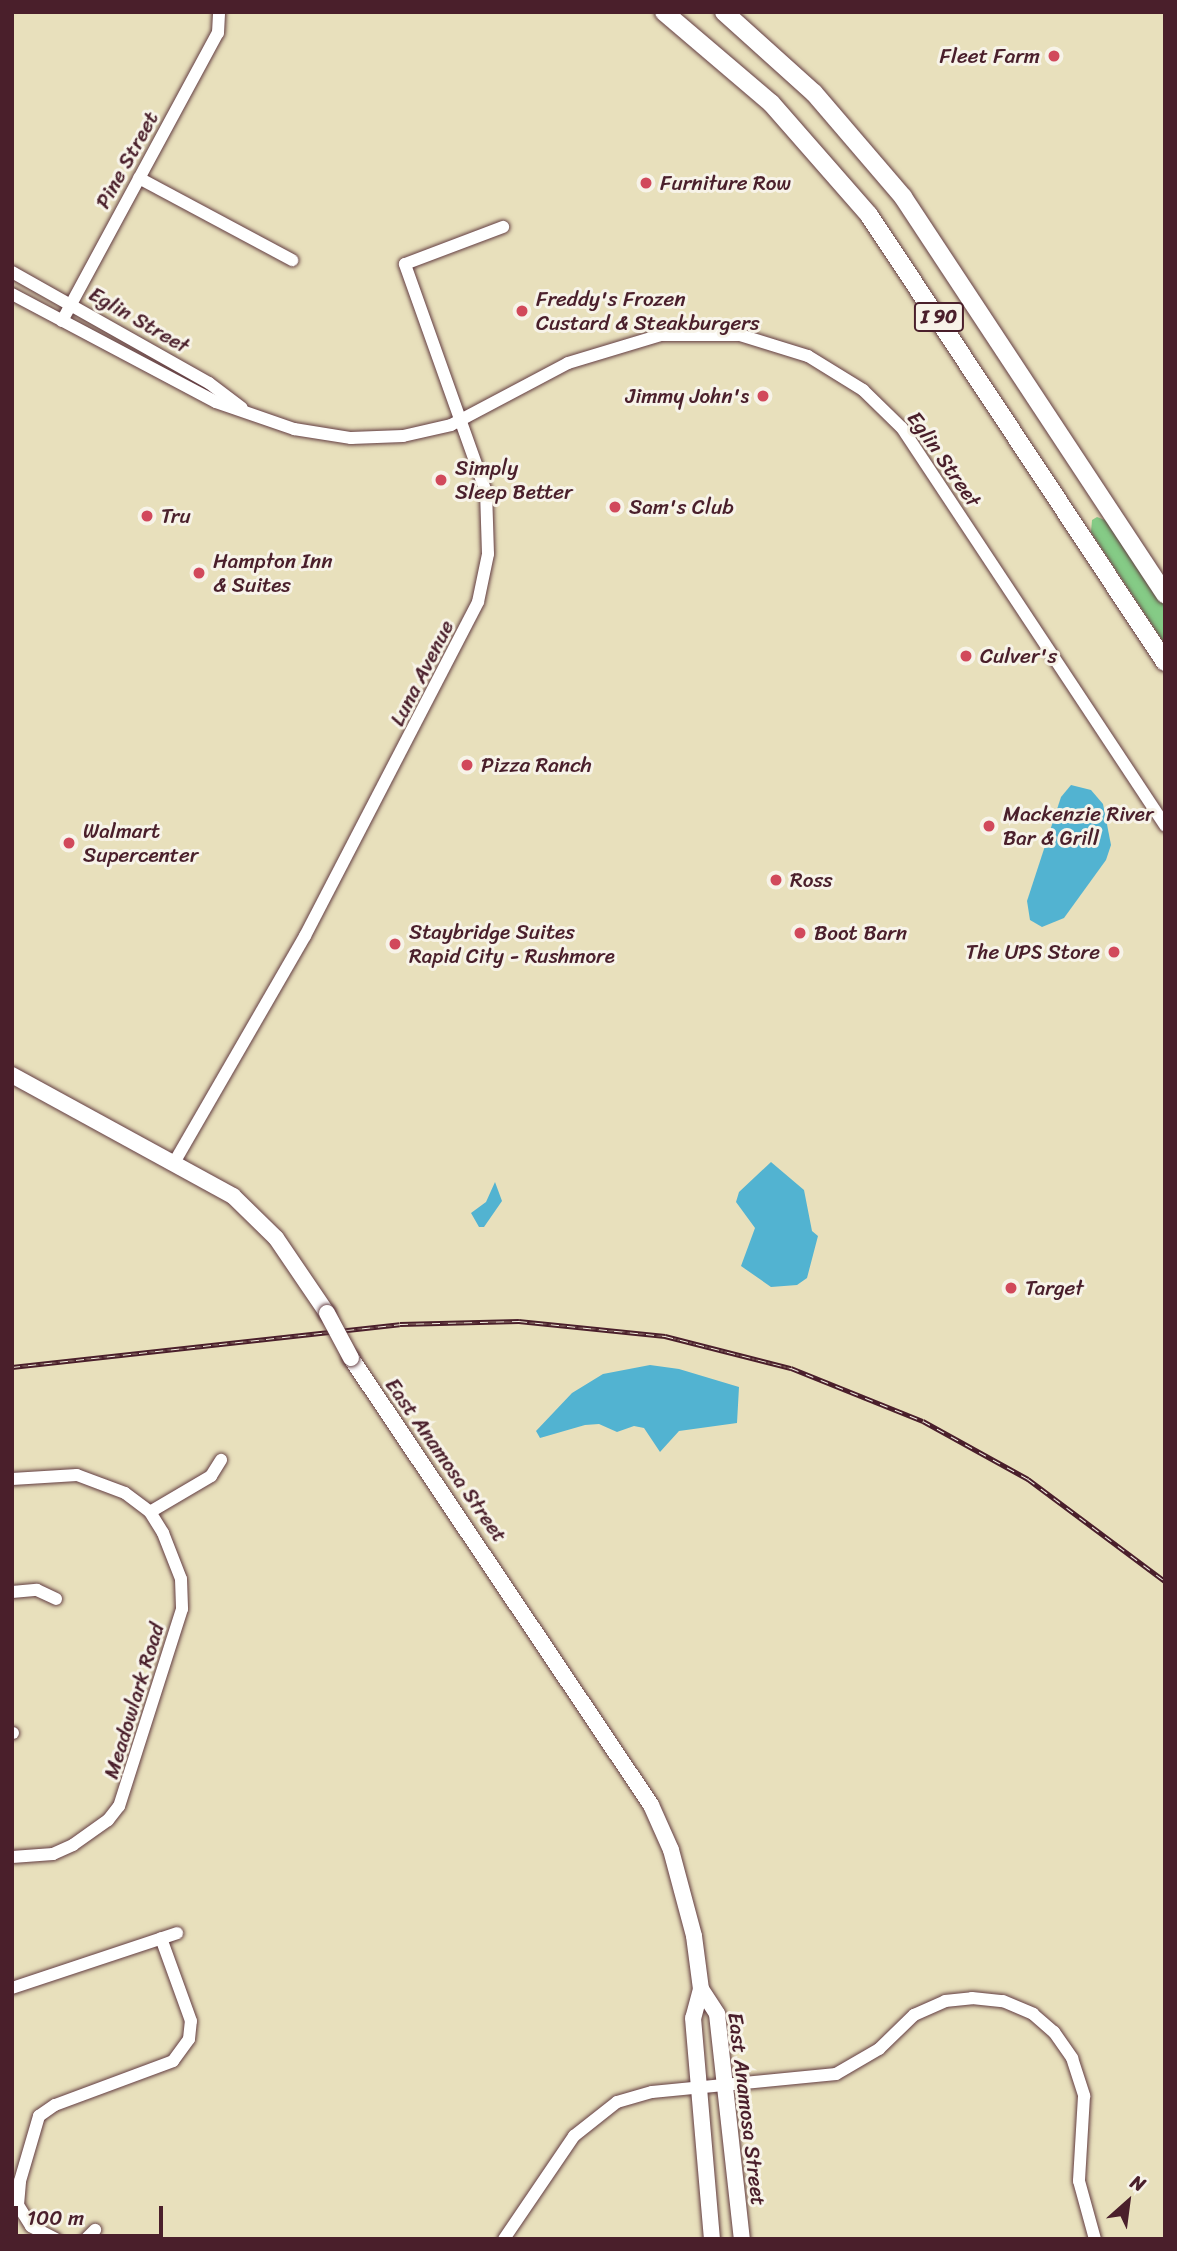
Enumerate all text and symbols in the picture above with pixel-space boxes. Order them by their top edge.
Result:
place label: Fleet Farm [940,43,1040,69]
marker: Fleet Farm [1046,48,1062,64]
street label: Pine Street [90,107,164,213]
place label: Furniture Row [660,170,791,196]
marker: Furniture Row [638,175,654,191]
street label: Eglin Street [84,281,194,359]
place label: Freddy's Frozen Custard & Steakburgers [536,286,759,336]
road number: I 90 [913,302,965,332]
marker: Freddy's Frozen Custard & Steakburgers [514,303,530,319]
place label: Jimmy John's [626,383,749,409]
marker: Jimmy John's [755,388,771,404]
street label: Eglin Street [902,406,986,512]
place label: Simply Sleep Better [455,455,573,505]
marker: Simply Sleep Better [433,472,449,488]
place label: Sam's Club [629,494,733,520]
marker: Sam's Club [607,499,623,515]
place label: Tru [161,503,191,529]
marker: Tru [139,508,155,524]
place label: Hampton Inn & Suites [213,548,332,598]
marker: Hampton Inn & Suites [191,565,207,581]
street label: Luna Avenue [385,616,459,730]
place label: Culver's [980,643,1057,669]
marker: Culver's [958,648,974,664]
place label: Pizza Ranch [481,752,592,778]
marker: Pizza Ranch [459,757,475,773]
place label: Mackenzie River Bar & Grill [1003,801,1154,851]
place label: Walmart Supercenter [83,818,198,868]
marker: Mackenzie River Bar & Grill [981,818,997,834]
marker: Walmart Supercenter [61,835,77,851]
place label: Ross [790,867,833,893]
marker: Ross [768,872,784,888]
place label: Staybridge Suites Rapid City - Rushmore [409,919,616,969]
place label: Boot Barn [814,920,907,946]
marker: Boot Barn [792,925,808,941]
marker: Staybridge Suites Rapid City - Rushmore [387,936,403,952]
place label: The UPS Store [963,939,1100,965]
marker: The UPS Store [1106,944,1122,960]
place label: Target [1025,1275,1084,1301]
marker: Target [1003,1280,1019,1296]
street label: East Anamosa Street [380,1373,512,1547]
street label: Meadowlark Road [98,1620,170,1782]
street label: East Anamosa Street [723,2011,771,2207]
text: N [1125,2165,1152,2201]
north arrow [1093,2167,1163,2237]
scale bar [18,2192,166,2236]
text: 100 m [27,2199,84,2237]

